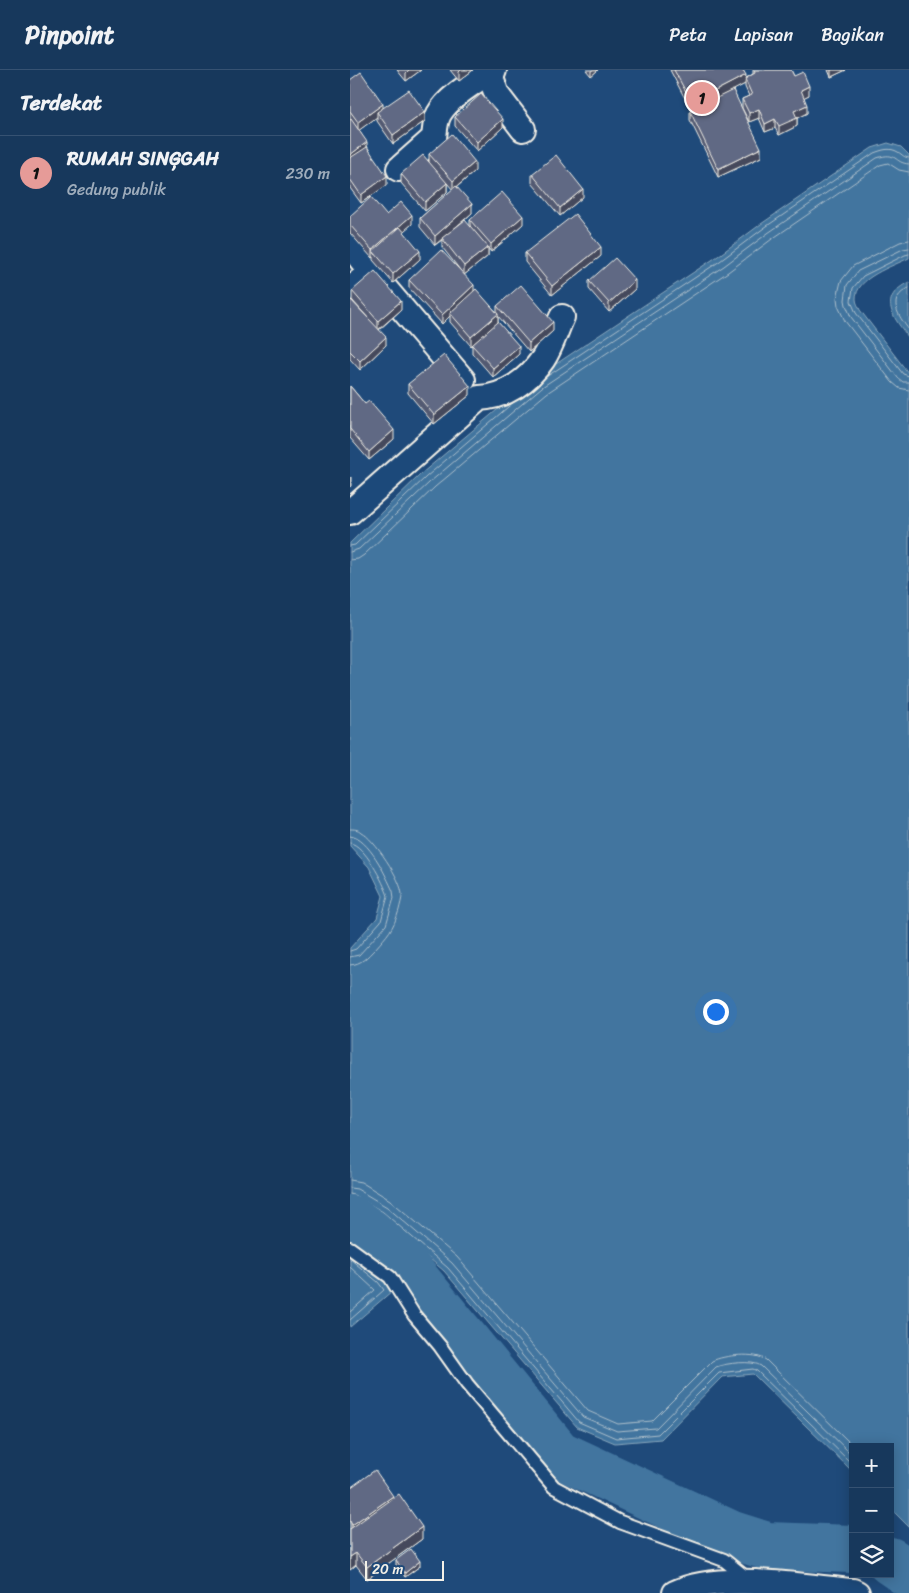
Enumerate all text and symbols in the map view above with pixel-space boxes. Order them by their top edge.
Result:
text: Pinpoint [25,14,114,56]
text: Peta [669,19,706,51]
text: Lapisan [734,19,793,51]
text: Bagikan [821,19,884,51]
pin: 1 [686,79,718,117]
text: Terdekat [20,84,102,122]
text: RUMAH SINĢGAH [67,142,219,175]
text: 1 [33,159,39,188]
text: 230 m [285,159,330,188]
text: Gedung publik [67,175,166,204]
your location [703,999,729,1025]
map controls [849,1443,894,1578]
button: + [849,1443,894,1488]
button: − [849,1488,894,1533]
button: layers [849,1533,894,1578]
text: 20 m [372,1557,403,1582]
scale bar [365,1558,444,1581]

